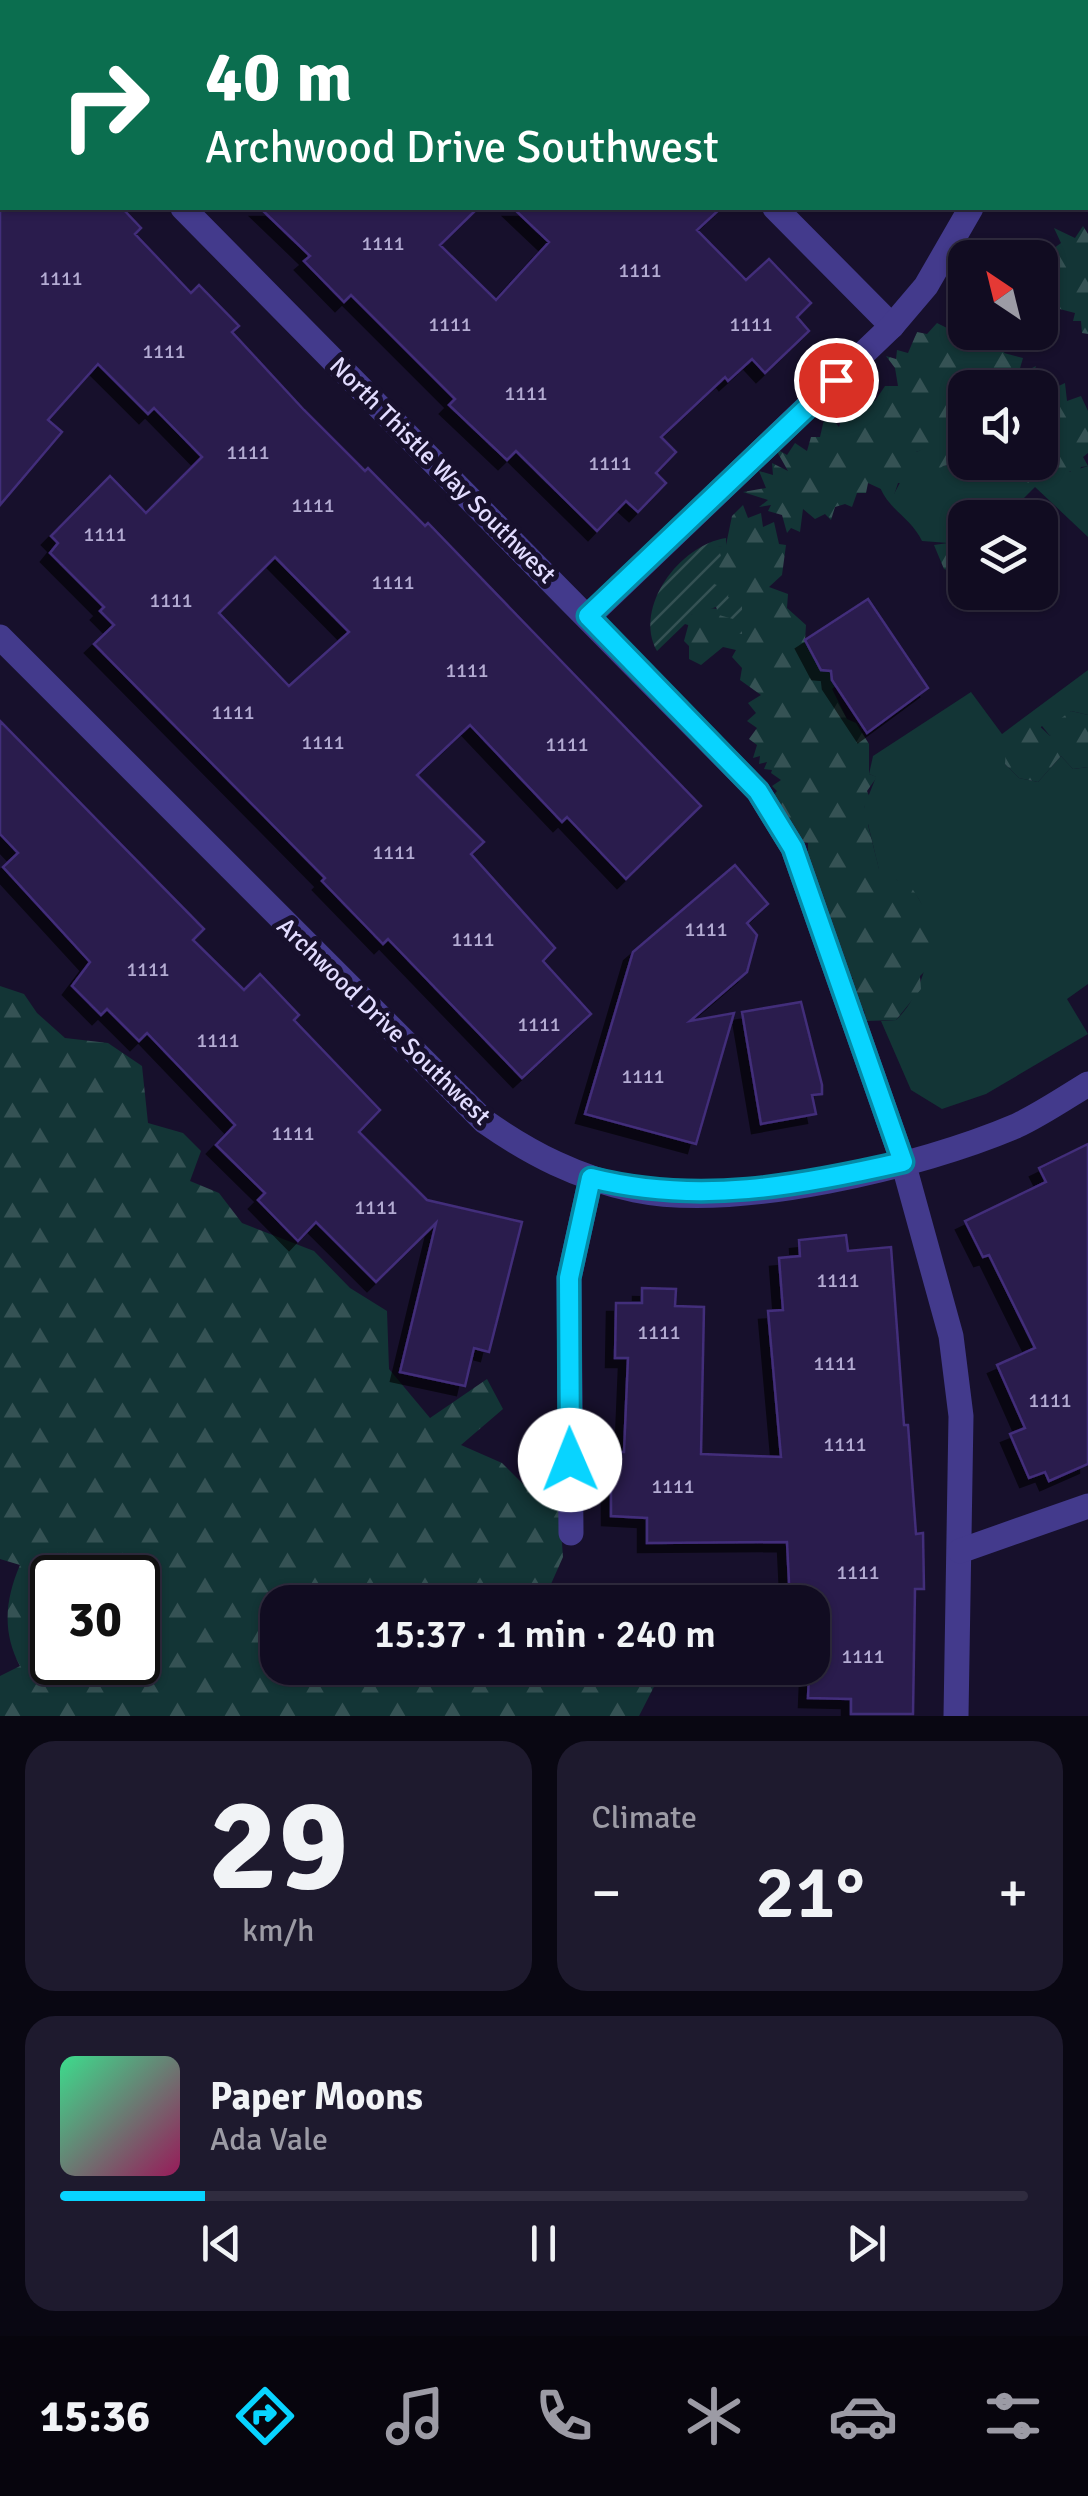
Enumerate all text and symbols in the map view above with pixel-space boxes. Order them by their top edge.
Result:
text: 40 m [205,34,353,120]
icon: right [40,40,170,170]
text: Archwood Drive Southwest [205,120,719,175]
house number: 1111 [361,231,405,256]
north arrow [948,240,1058,350]
map controls [948,240,1058,610]
house number: 1111 [618,258,662,283]
house number: 1111 [39,266,83,291]
house number: 1111 [428,312,472,337]
house number: 1111 [729,312,773,337]
pin [794,338,879,423]
house number: 1111 [142,339,186,364]
street label: North Thistle Way Southwest [323,350,563,590]
icon: arrive [809,353,864,408]
button: sound [948,370,1058,480]
house number: 1111 [504,381,548,406]
house number: 1111 [226,440,270,465]
house number: 1111 [588,451,632,476]
house number: 1111 [291,493,335,518]
button: layers [948,500,1058,610]
house number: 1111 [83,522,127,547]
house number: 1111 [371,570,415,595]
house number: 1111 [149,588,193,613]
house number: 1111 [445,658,489,683]
house number: 1111 [211,700,255,725]
house number: 1111 [301,730,345,755]
house number: 1111 [545,732,589,757]
house number: 1111 [372,840,416,865]
street label: Archwood Drive Southwest [271,911,498,1131]
house number: 1111 [684,917,728,942]
house number: 1111 [451,927,495,952]
house number: 1111 [126,957,170,982]
house number: 1111 [517,1012,561,1037]
house number: 1111 [196,1028,240,1053]
house number: 1111 [621,1064,665,1089]
house number: 1111 [271,1121,315,1146]
house number: 1111 [354,1195,398,1220]
house number: 1111 [816,1268,860,1293]
house number: 1111 [637,1320,681,1345]
house number: 1111 [813,1351,857,1376]
house number: 1111 [1028,1388,1072,1413]
position arrow [518,1408,622,1512]
house number: 1111 [823,1432,867,1457]
house number: 1111 [651,1474,695,1499]
speed limit sign: 30 [30,1555,160,1685]
house number: 1111 [836,1560,880,1585]
text: 15:37 · 1 min · 240 m [374,1611,716,1658]
house number: 1111 [841,1644,885,1669]
text: 29 [208,1766,348,1926]
text: Climate [592,1798,697,1837]
text: 21° [755,1846,865,1939]
text: − [592,1859,621,1927]
text: + [998,1859,1028,1927]
text: km/h [242,1911,314,1950]
text: Paper Moons [210,2073,423,2120]
text: Ada Vale [210,2120,328,2159]
icon: previous [194,2216,249,2271]
icon: pause [516,2216,571,2271]
icon: next [839,2216,894,2271]
icon: directions [230,2381,300,2451]
icon: music [380,2381,450,2451]
icon: phone [529,2381,599,2451]
icon: climate [679,2381,749,2451]
icon: car [828,2381,898,2451]
icon: filters [978,2381,1048,2451]
text: 15:36 [40,2389,150,2444]

